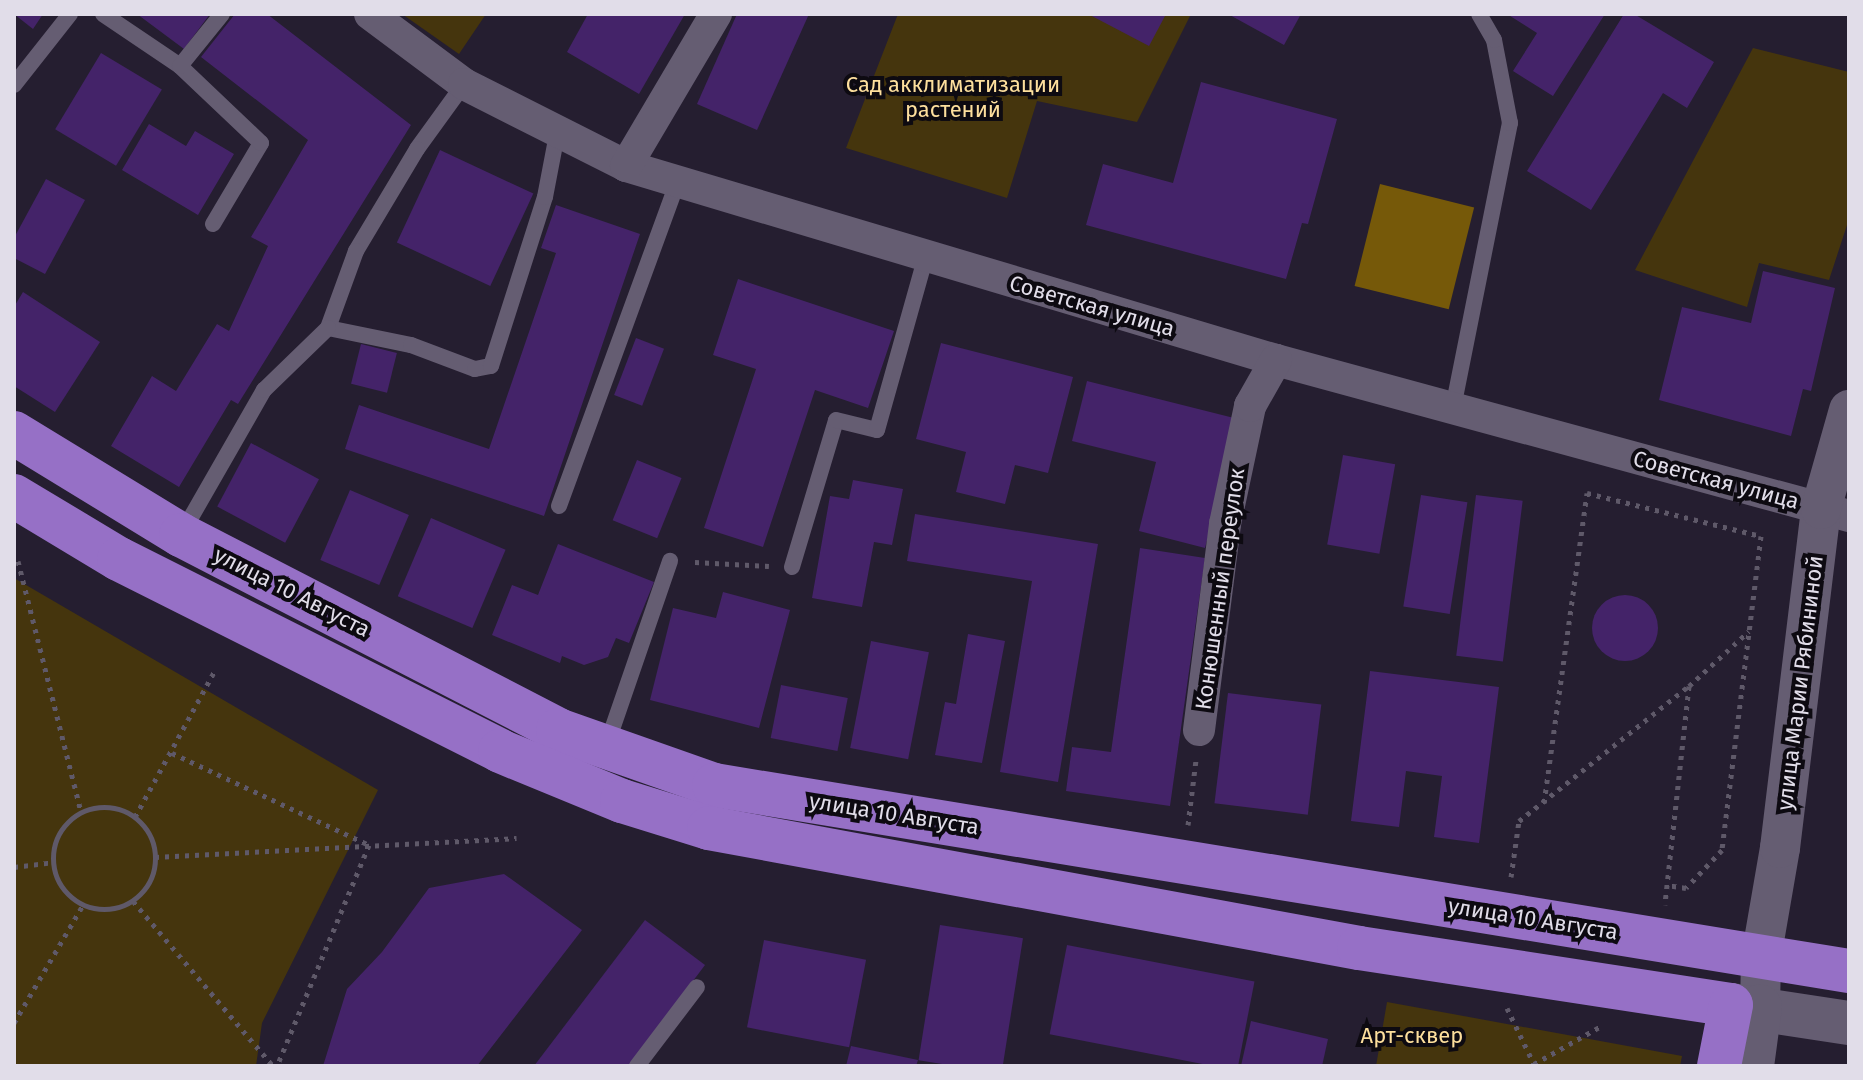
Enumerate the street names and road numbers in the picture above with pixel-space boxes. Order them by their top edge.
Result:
street label: Советская улица [1006,270,1178,342]
street label: Советская улица [1630,445,1802,515]
street label: Конюшенный переулок [1190,466,1250,712]
street label: улица 10 Августа [210,541,374,643]
street label: улица Марии Рябининой [1771,554,1829,812]
street label: улица 10 Августа [807,788,981,840]
street label: улица 10 Августа [1446,893,1620,945]

